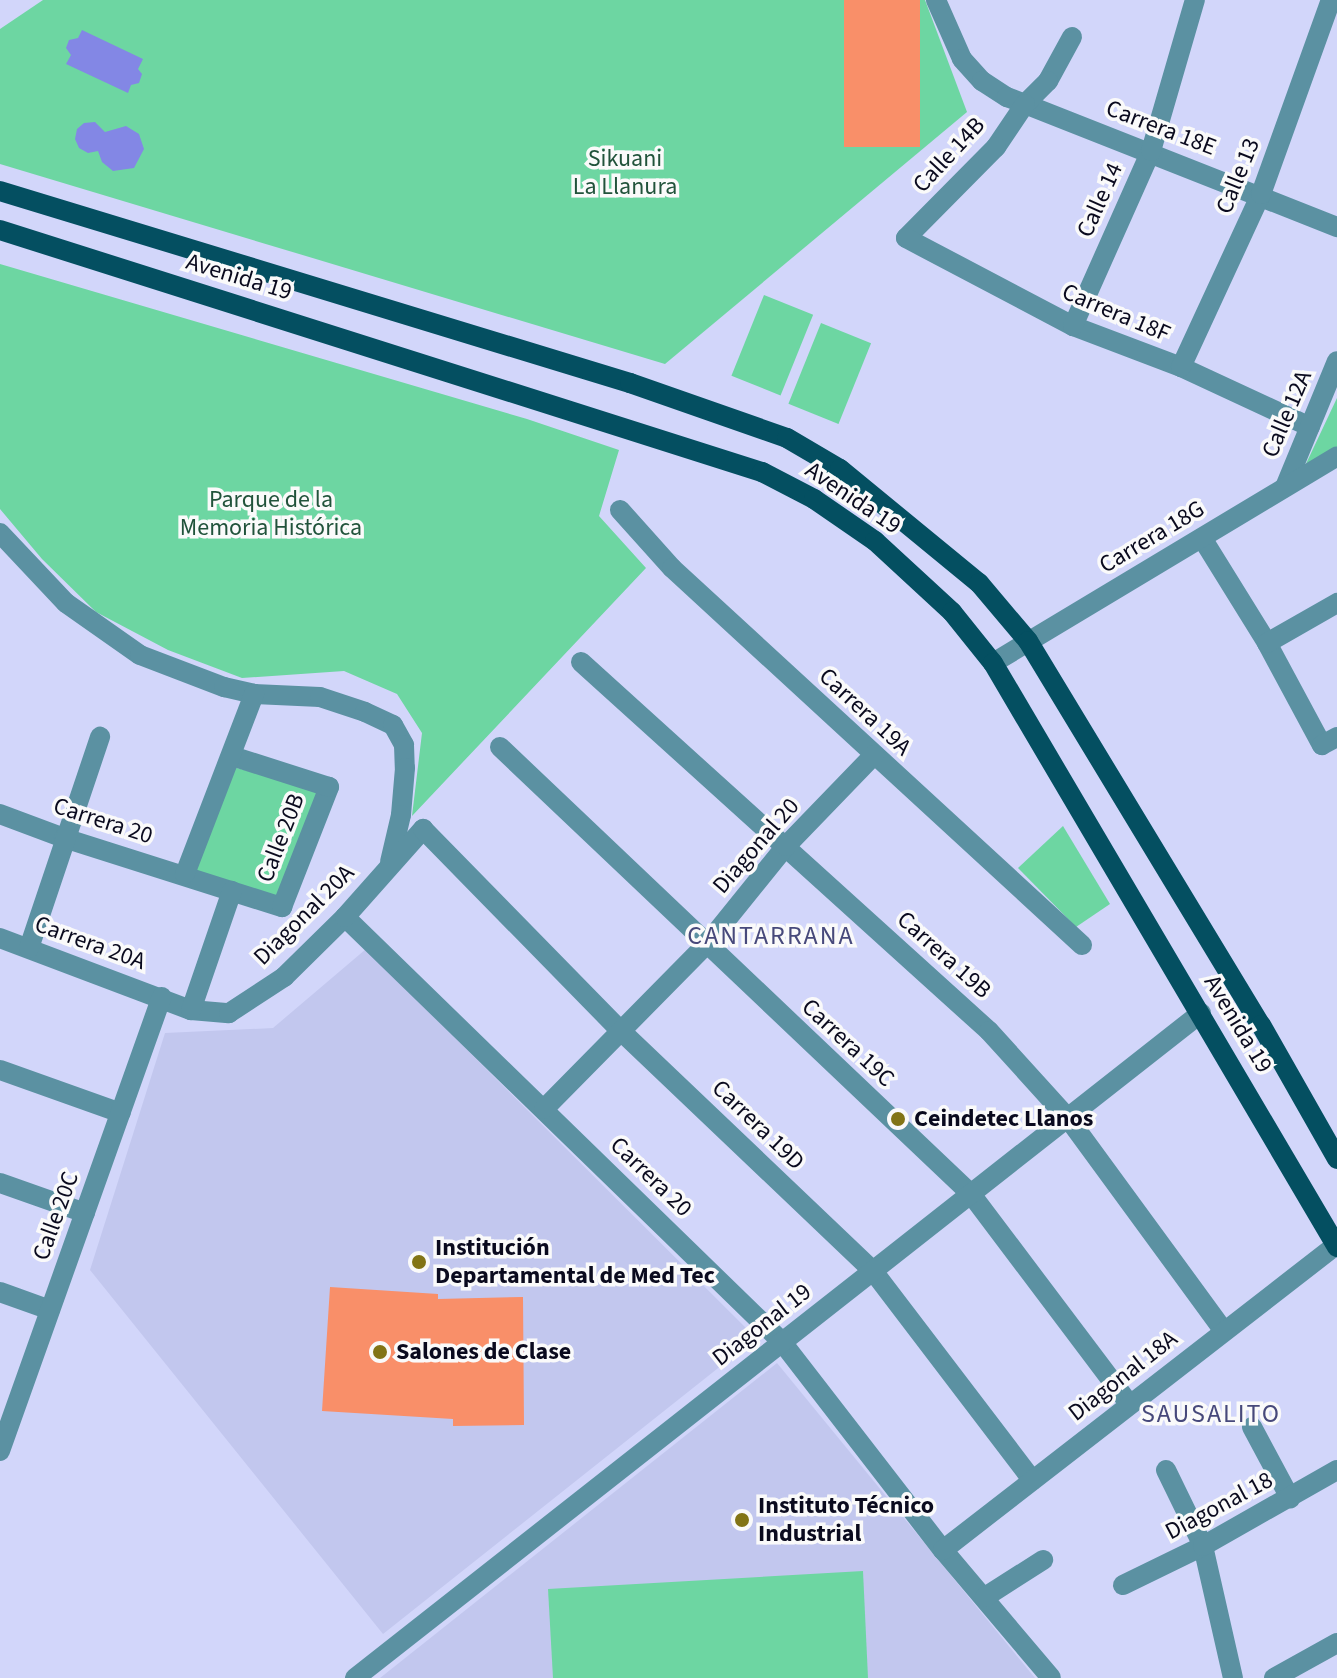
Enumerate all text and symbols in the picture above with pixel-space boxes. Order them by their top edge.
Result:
street label: Carrera 18E [1102,94,1220,162]
street label: Calle 14B [907,111,991,199]
street label: Calle 13 [1210,134,1266,218]
park label: Sikuani La Llanura [573,145,677,201]
street label: Calle 14 [1071,158,1129,242]
street label: Avenida 19 [183,247,295,307]
street label: Carrera 18F [1058,277,1174,349]
street label: Calle 12A [1256,366,1318,462]
street label: Avenida 19 [800,456,906,540]
park label: Parque de la Memoria Histórica [180,486,362,542]
street label: Carrera 18G [1094,494,1210,580]
street label: Carrera 19A [813,662,917,762]
street label: Calle 20B [251,790,311,886]
street label: Carrera 20 [50,791,156,851]
street label: Diagonal 20 [707,792,805,900]
street label: Diagonal 20A [248,859,360,971]
street label: Carrera 19B [891,905,997,1005]
street label: Carrera 20A [31,910,149,976]
district label: CANTARRANA [687,920,855,952]
street label: Avenida 19 [1198,970,1278,1078]
street label: Carrera 19C [796,993,900,1093]
street label: Carrera 19D [706,1074,810,1176]
place label: Ceindetec Llanos [914,1105,1093,1133]
marker: Ceindetec Llanos [889,1110,907,1128]
street label: Carrera 20 [604,1131,698,1223]
street label: Calle 20C [27,1168,85,1264]
place label: Institución Departamental de Med Tec [435,1234,715,1290]
marker: Institución Departamental de Med Tec [410,1253,428,1271]
street label: Diagonal 19 [707,1277,817,1373]
street label: Diagonal 18A [1063,1324,1183,1428]
place label: Salones de Clase [396,1338,571,1366]
marker: Salones de Clase [371,1343,389,1361]
district label: SAUSALITO [1141,1398,1281,1430]
street label: Diagonal 18 [1160,1466,1278,1546]
place label: Instituto Técnico Industrial [758,1492,934,1548]
marker: Instituto Técnico Industrial [733,1511,751,1529]

